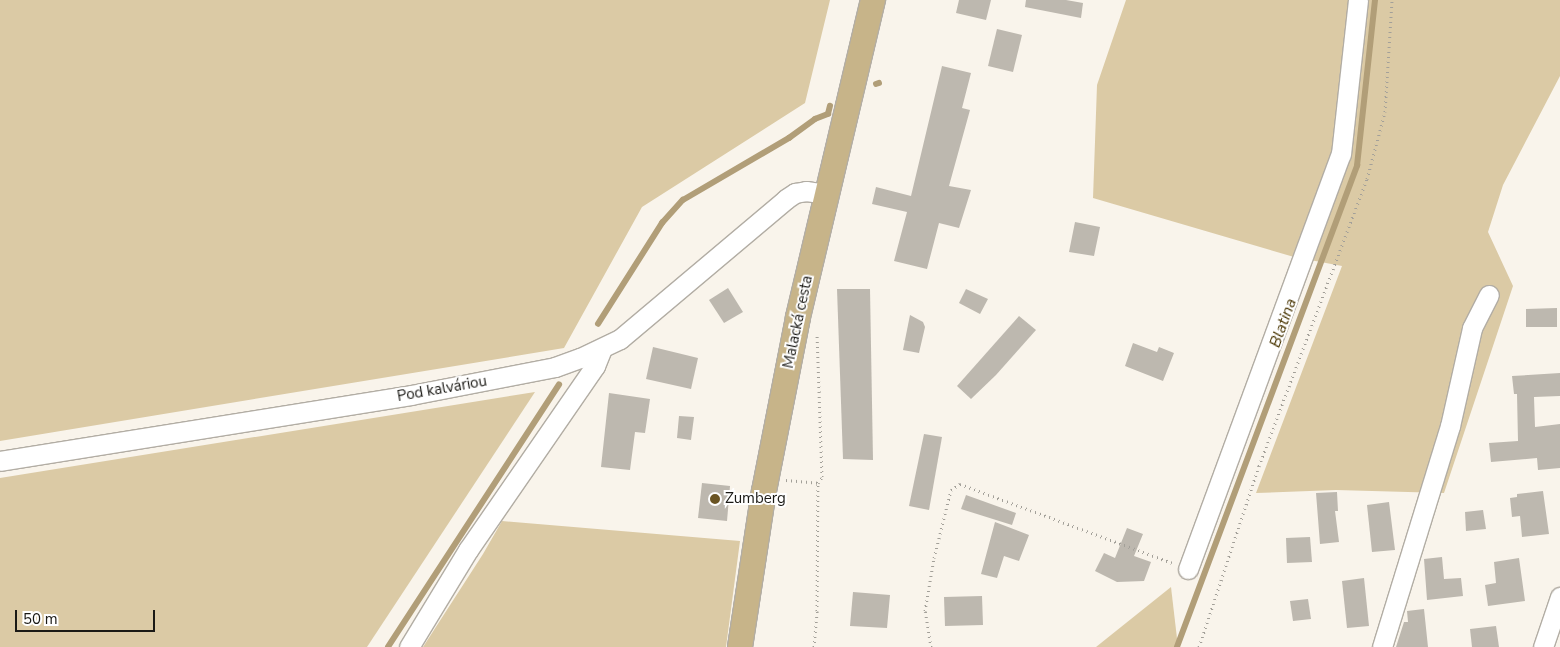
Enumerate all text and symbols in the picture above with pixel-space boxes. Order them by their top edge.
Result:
street label: Malacká cesta [779,274,817,370]
water label: Blatina [1265,296,1301,350]
street label: Pod kalváriou [396,372,488,406]
place label: Zumberg [725,490,786,508]
marker: Zumberg [709,493,721,505]
scale bar [18,600,158,632]
text: 50 m [23,609,58,629]

